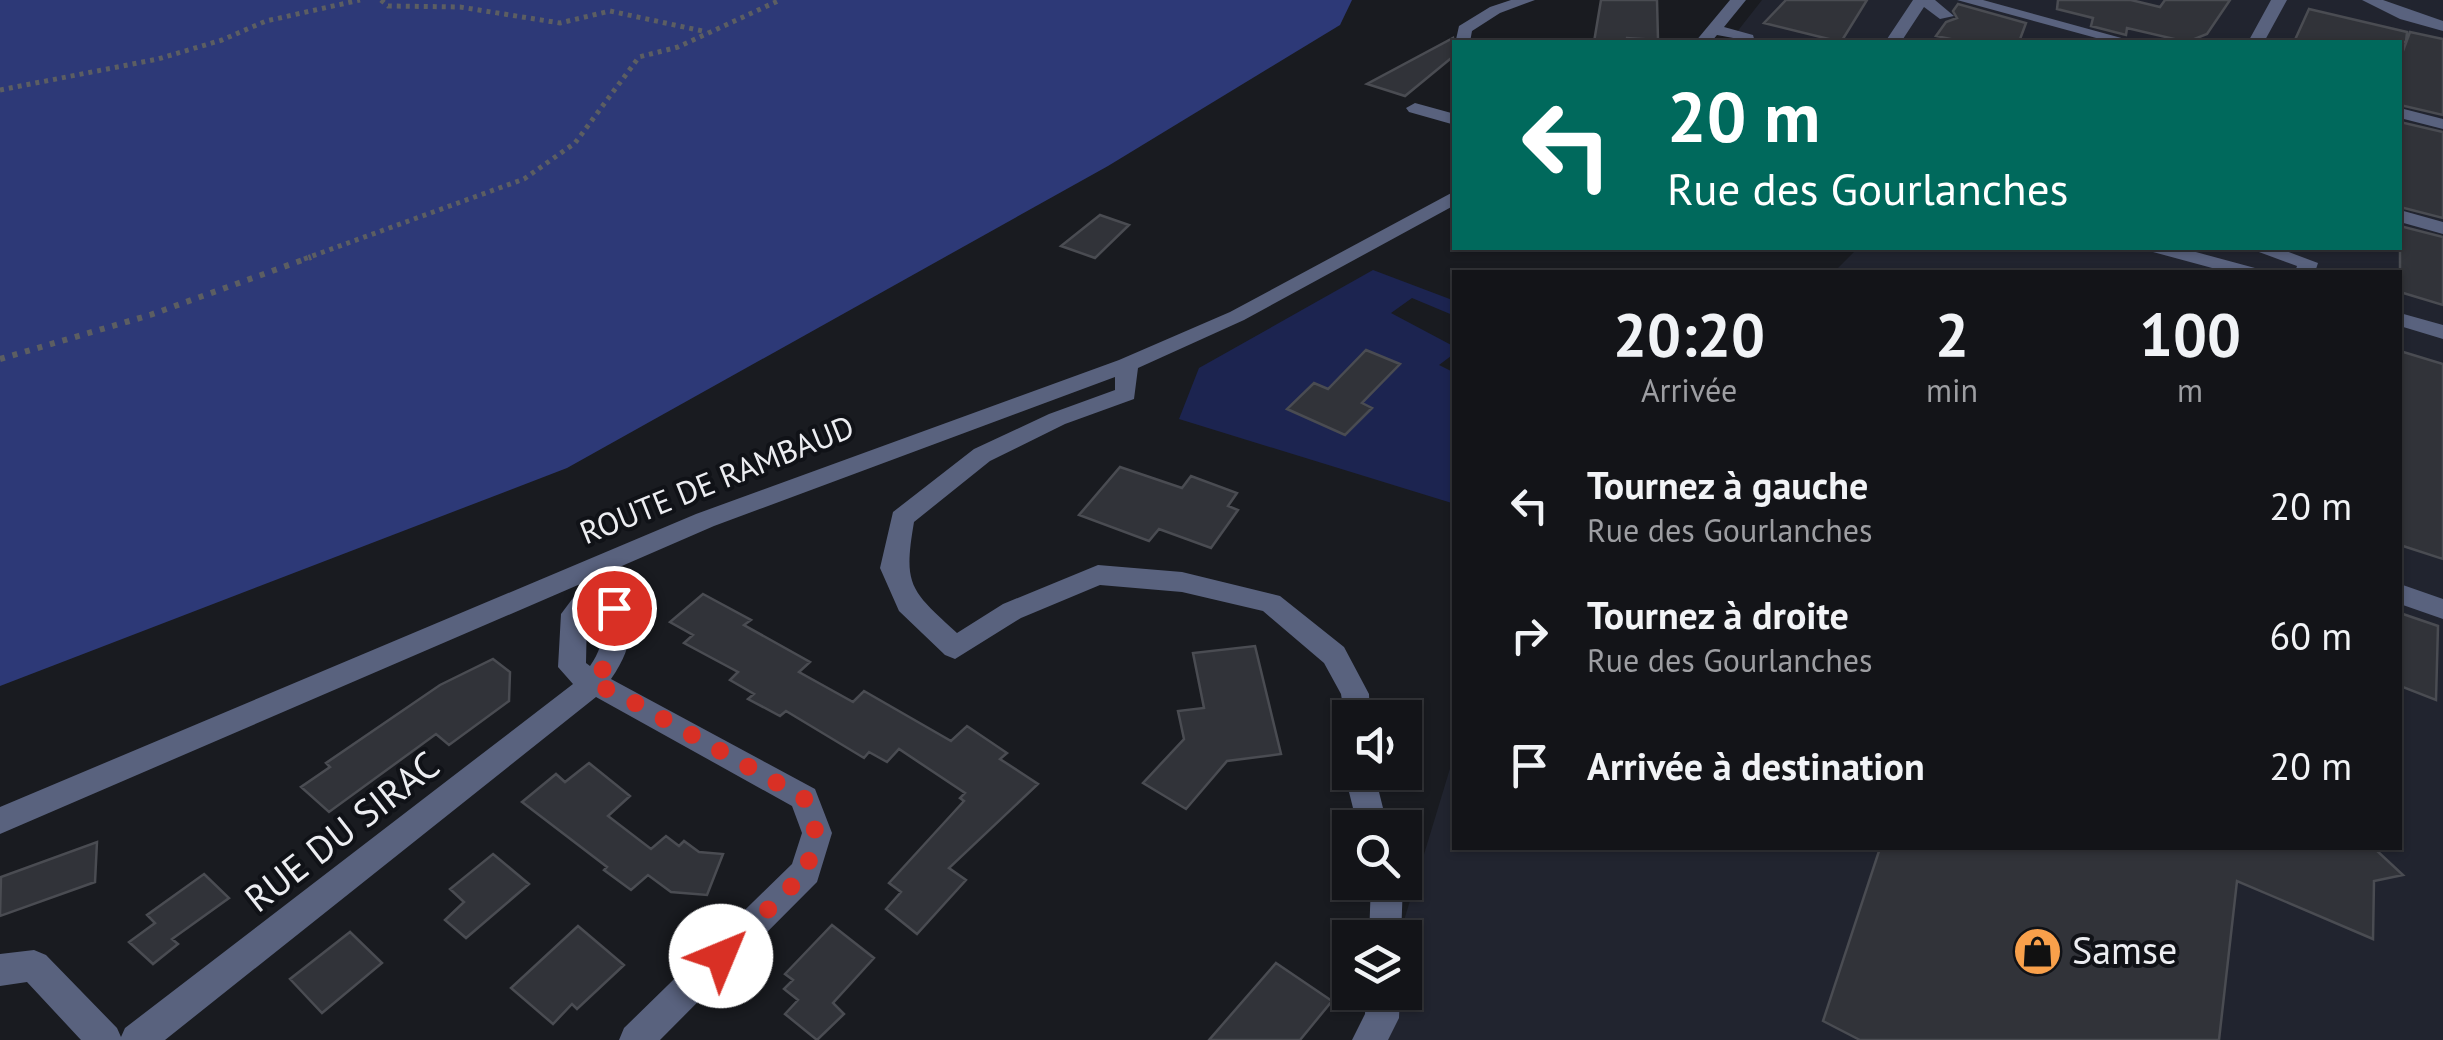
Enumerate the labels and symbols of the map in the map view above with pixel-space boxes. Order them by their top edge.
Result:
street label: ROUTE DE RAMBAUD [573,405,860,553]
pin [572,566,657,651]
street label: RUE DU SIRAC [234,740,448,922]
position arrow [669,904,773,1008]
shop icon: Samse [2011,925,2063,977]
place label: Samse [2072,925,2177,974]

